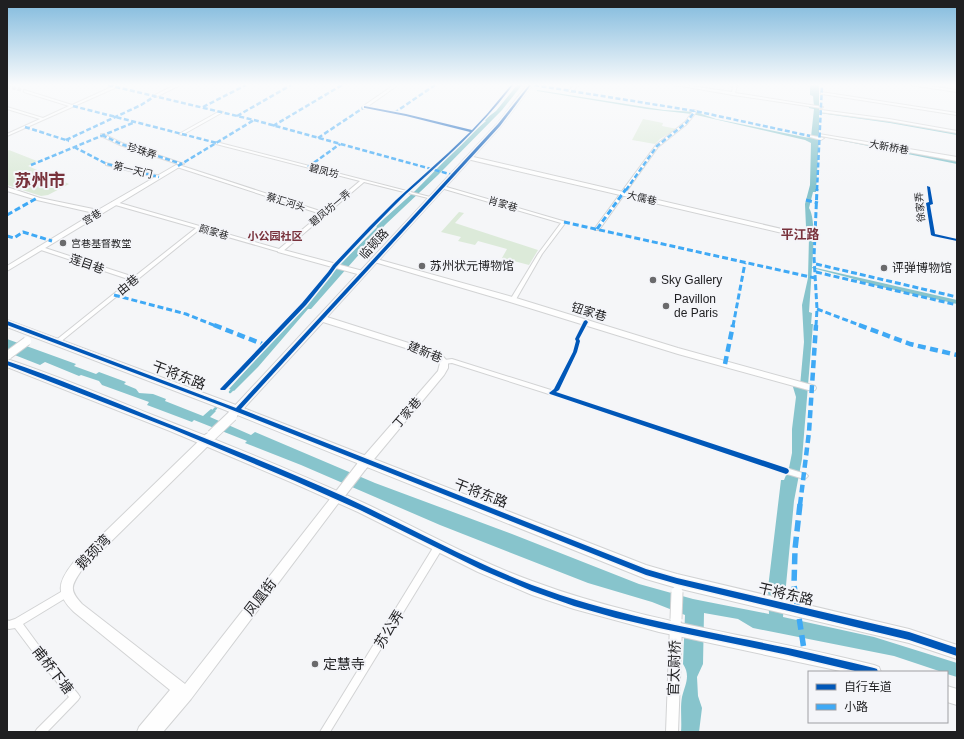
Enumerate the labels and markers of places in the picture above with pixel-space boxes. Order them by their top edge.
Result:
marker: 宫巷基督教堂 [58,238,68,248]
place label: 宫巷基督教堂 [71,238,131,249]
place label: 苏州状元博物馆 [430,259,514,273]
marker: 苏州状元博物馆 [417,261,427,271]
place label: 评弹博物馆 [892,261,952,275]
marker: 评弹博物馆 [879,263,889,273]
place label: Sky Gallery [661,273,722,287]
marker: Sky Gallery [648,275,658,285]
place label: Pavillon de Paris [674,292,718,320]
marker: Pavillon de Paris [661,301,671,311]
place label: 定慧寺 [323,656,365,672]
marker: 定慧寺 [310,659,320,669]

